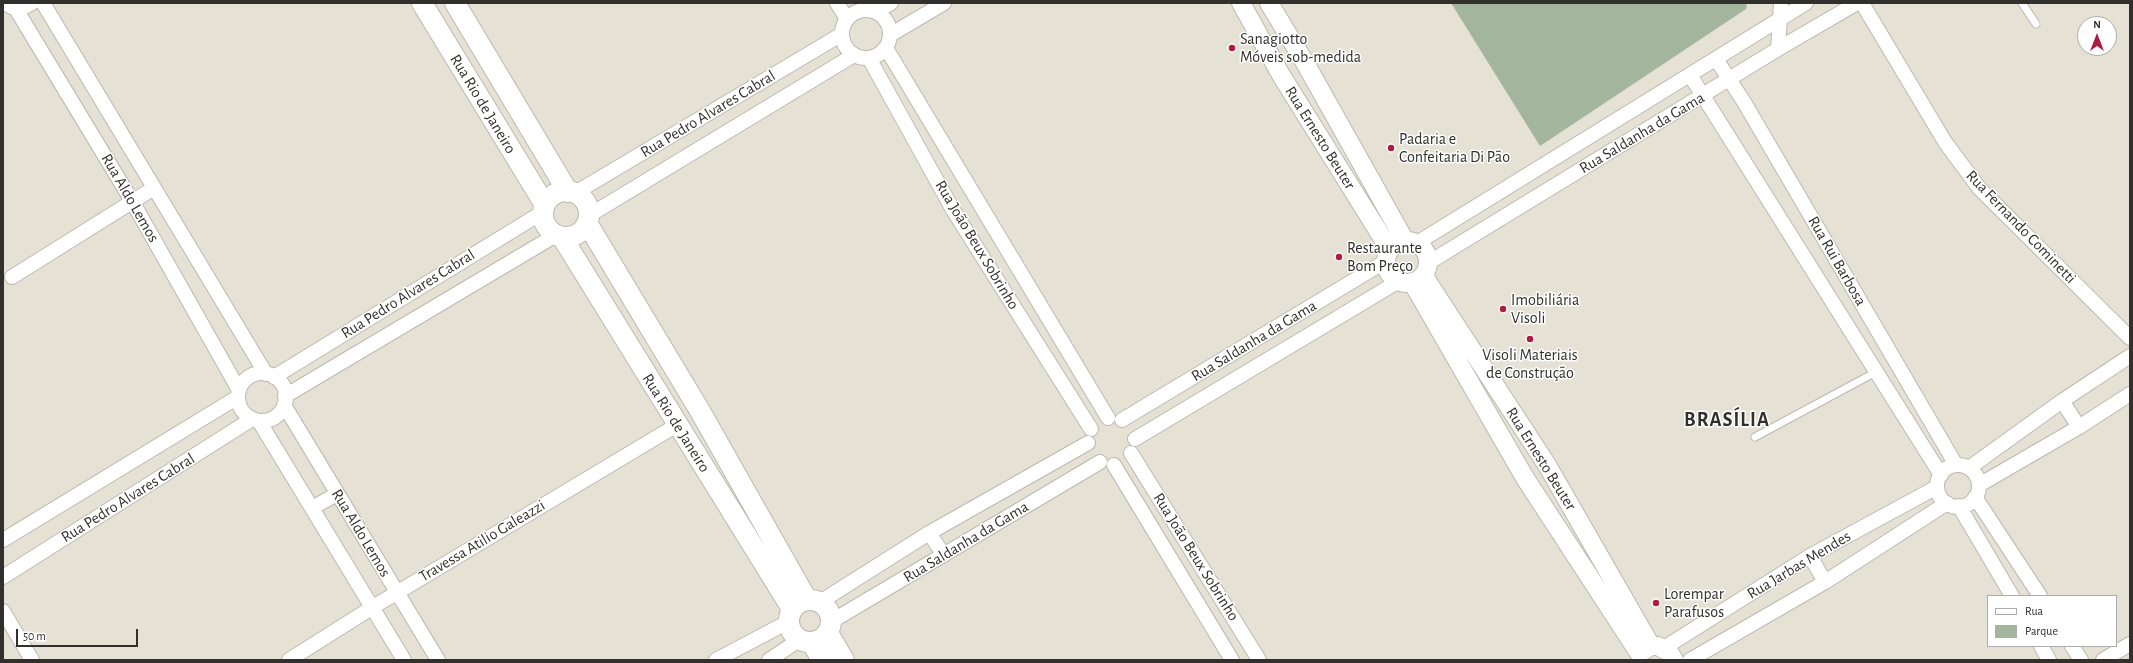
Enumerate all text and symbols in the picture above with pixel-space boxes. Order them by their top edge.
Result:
north arrow [2077,16,2117,56]
text: N [2093,19,2101,30]
place label: Sanagiotto Móveis sob-medida [1240,29,1361,67]
marker: Sanagiotto Móveis sob-medida [1227,43,1237,53]
street label: Rua Rio de Janeiro [446,51,520,157]
street label: Rua Pedro Alvares Cabral [637,66,779,162]
street label: Rua Ernesto Beuter [1281,83,1359,193]
street label: Rua Saldanha da Gama [1576,88,1708,178]
place label: Padaria e Confeitaria Di Pão [1399,129,1510,167]
marker: Padaria e Confeitaria Di Pão [1386,143,1396,153]
street label: Rua Aldo Lemos [97,150,163,246]
street label: Rua Fernando Cominetti [1962,166,2080,288]
street label: Rua João Beux Sobrinho [931,177,1023,313]
street label: Rua Rui Barbosa [1804,213,1870,309]
place label: Restaurante Bom Preço [1347,238,1422,276]
street label: Rua Pedro Alvares Cabral [338,245,478,343]
marker: Restaurante Bom Preço [1334,252,1344,262]
place label: Imobiliária Visoli [1511,290,1579,328]
street label: Rua Saldanha da Gama [1188,296,1320,386]
marker: Imobiliária Visoli [1498,304,1508,314]
marker: Visoli Materiais de Construção [1525,334,1535,344]
place label: Visoli Materiais de Construção [1482,345,1578,383]
street label: Rua Rio de Janeiro [638,370,714,476]
street label: Rua Ernesto Beuter [1502,404,1580,514]
district label: BRASÍLIA [1684,408,1770,432]
street label: Rua Pedro Alvares Cabral [58,449,198,547]
street label: Rua Aldo Lemos [327,486,395,580]
street label: Rua João Beux Sobrinho [1149,489,1243,625]
street label: Travessa Atilio Galeazzi [415,496,549,586]
street label: Rua Saldanha da Gama [900,497,1032,587]
street label: Rua Jarbas Mendes [1744,527,1854,603]
place label: Lorempar Parafusos [1664,584,1724,622]
legend [1987,595,2117,647]
marker: Lorempar Parafusos [1651,598,1661,608]
text: Rua [2025,605,2043,617]
scale bar [18,621,140,647]
text: Parque [2025,625,2058,637]
text: 50 m [23,630,46,642]

